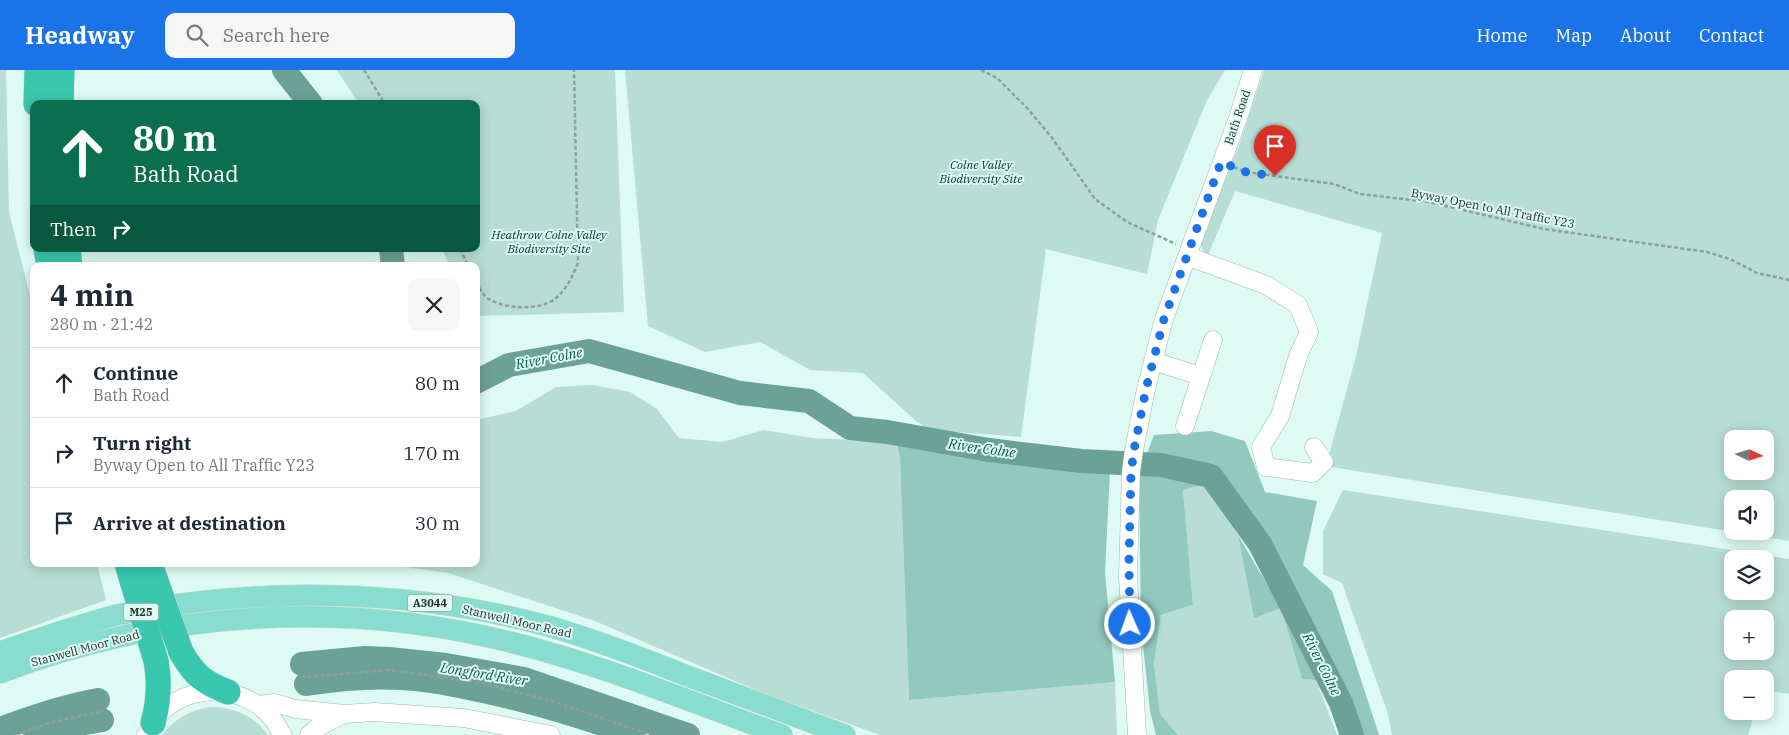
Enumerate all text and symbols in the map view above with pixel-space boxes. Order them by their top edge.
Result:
search box [165,13,515,58]
text: Headway [25,19,135,51]
icon: search [183,21,211,49]
text: Search here [223,23,330,47]
text: Home [1476,24,1528,47]
text: Map [1556,24,1592,47]
text: About [1620,24,1671,47]
text: Contact [1699,24,1764,47]
street label: Bath Road [1221,87,1253,147]
text: 80 m [133,115,217,161]
icon: ahead [50,120,115,185]
pin [1254,125,1296,176]
icon: arrive [1261,132,1289,160]
park label: Colne Valley Biodiversity Site [938,157,1023,186]
text: Bath Road [133,159,239,188]
street label: Byway Open to All Traffic Y23 [1410,185,1576,231]
icon: right [107,215,135,243]
text: Then [50,217,97,241]
park label: Heathrow Colne Valley Biodiversity Site [491,227,608,256]
text: 4 min [50,275,134,314]
button: close [408,279,460,331]
text: 280 m · 21:42 [50,314,153,334]
water label: River Colne [513,343,585,373]
text: Continue [93,361,178,385]
icon: ahead [50,369,78,397]
text: 80 m [415,371,460,395]
text: Bath Road [93,385,170,405]
north arrow [1724,430,1774,480]
map controls [1724,430,1774,720]
text: Turn right [93,431,191,455]
water label: River Colne [946,434,1018,462]
icon: right [50,439,78,467]
text: 170 m [403,441,460,465]
text: Byway Open to All Traffic Y23 [93,455,315,475]
button: sound [1724,490,1774,540]
icon: arrive [50,509,78,537]
text: Arrive at destination [93,511,286,535]
text: 30 m [415,511,460,535]
button: layers [1724,550,1774,600]
road number: A3044 [408,594,452,612]
position arrow [1103,597,1155,649]
street label: Stanwell Moor Road [461,601,573,641]
road number: M25 [124,604,158,620]
button: + [1724,610,1774,660]
street label: Stanwell Moor Road [29,626,141,670]
water label: River Colne [1298,629,1346,699]
water label: Longford River [438,658,530,690]
button: − [1724,670,1774,720]

